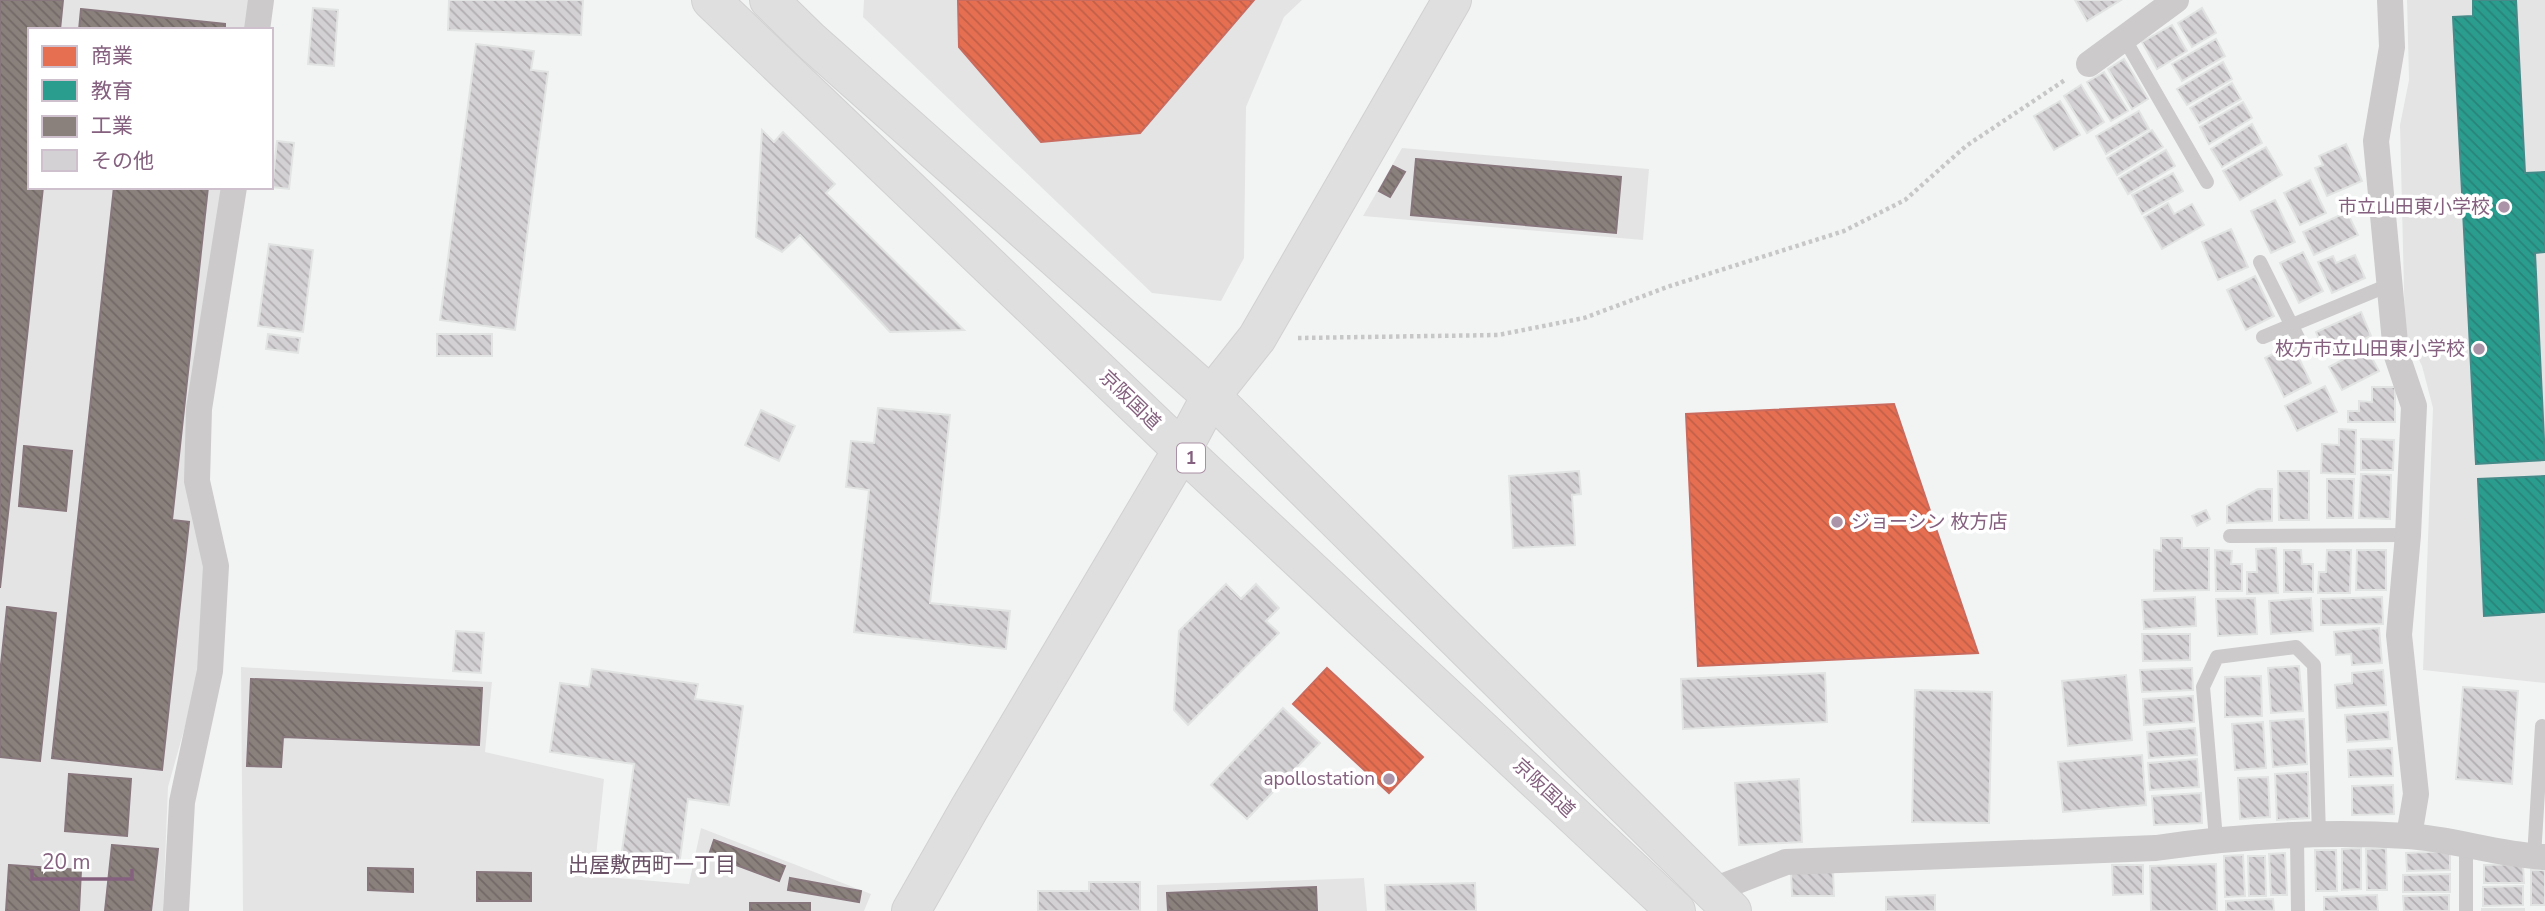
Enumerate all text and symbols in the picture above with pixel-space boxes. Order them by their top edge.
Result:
legend [28,28,273,189]
text: 商業 [91,42,133,70]
text: 教育 [91,77,133,105]
text: 工業 [91,112,133,140]
text: その他 [91,147,154,175]
place label: 市立山田東小学校 [2338,194,2490,220]
marker: 市立山田東小学校 [2496,199,2512,215]
place label: 枚方市立山田東小学校 [2275,336,2465,362]
marker: 枚方市立山田東小学校 [2471,341,2487,357]
street label: 京阪国道 [1094,364,1166,436]
road number: 1 [1177,444,1205,472]
place label: ジョーシン 枚方店 [1851,509,2008,535]
marker: ジョーシン 枚方店 [1829,514,1845,530]
street label: 京阪国道 [1507,753,1581,823]
place label: apollostation [1263,766,1375,792]
marker: apollostation [1381,771,1397,787]
scale bar [32,838,131,882]
text: 20 m [42,848,91,876]
district label: 出屋敷西町一丁目 [568,851,736,879]

